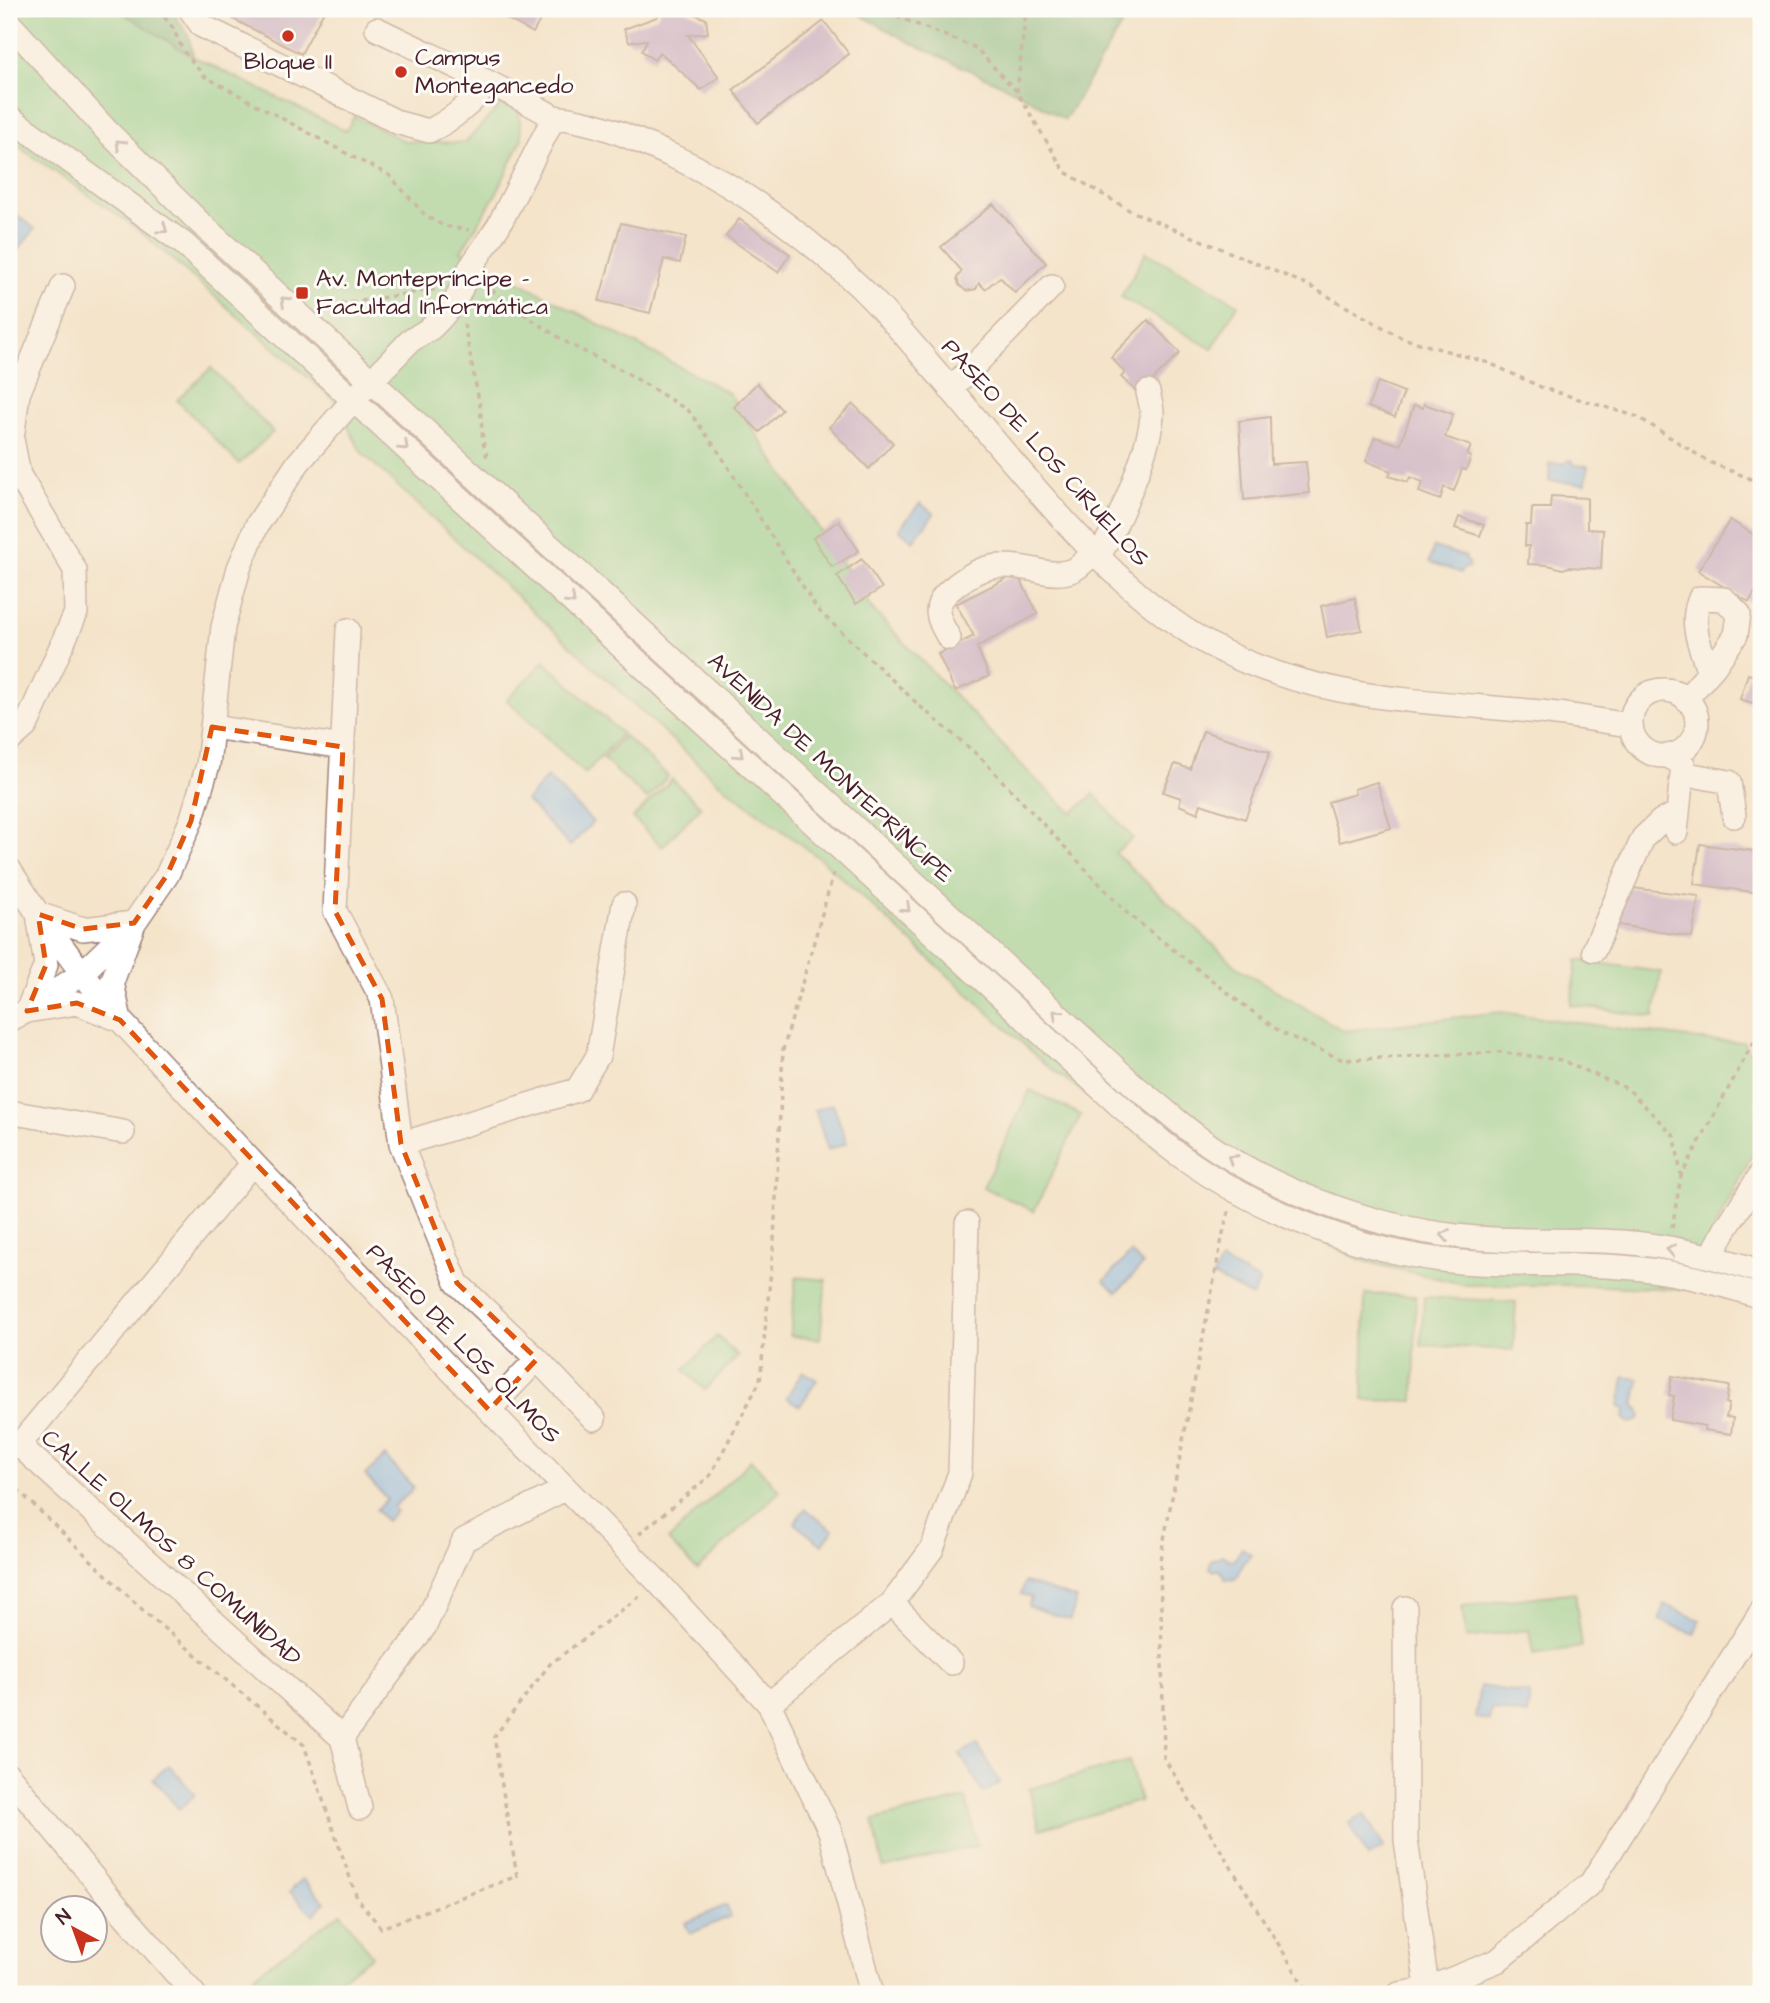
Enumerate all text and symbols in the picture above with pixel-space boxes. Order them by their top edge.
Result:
marker: Bloque II [280,28,296,44]
place label: Campus Montegancedo [415,41,574,104]
place label: Bloque II [244,45,332,79]
marker: Campus Montegancedo [393,64,409,80]
one-way arrow [115,140,128,153]
one-way arrow [155,221,168,233]
place label: Av. Montepríncipe - Facultad Informática [316,262,548,324]
marker: Av. Montepríncipe - Facultad Informática [294,285,310,301]
one-way arrow [280,297,293,310]
street label: PASEO DE LOS CIRUELOS [933,331,1157,575]
one-way arrow [396,437,409,450]
one-way arrow [563,592,576,604]
street label: AVENIDA DE MONTEPRÍNCIPE [700,645,960,891]
one-way arrow [731,746,744,758]
one-way arrow [898,900,911,912]
one-way arrow [1052,1009,1065,1022]
one-way arrow [1227,1155,1240,1167]
one-way arrow [1439,1228,1451,1243]
street label: PASEO DE LOS OLMOS [358,1236,568,1452]
one-way arrow [1665,1243,1677,1258]
street label: CALLE OLMOS 8 COMUNIDAD [33,1422,309,1674]
north arrow [38,1895,108,1965]
text: N [50,1903,77,1931]

